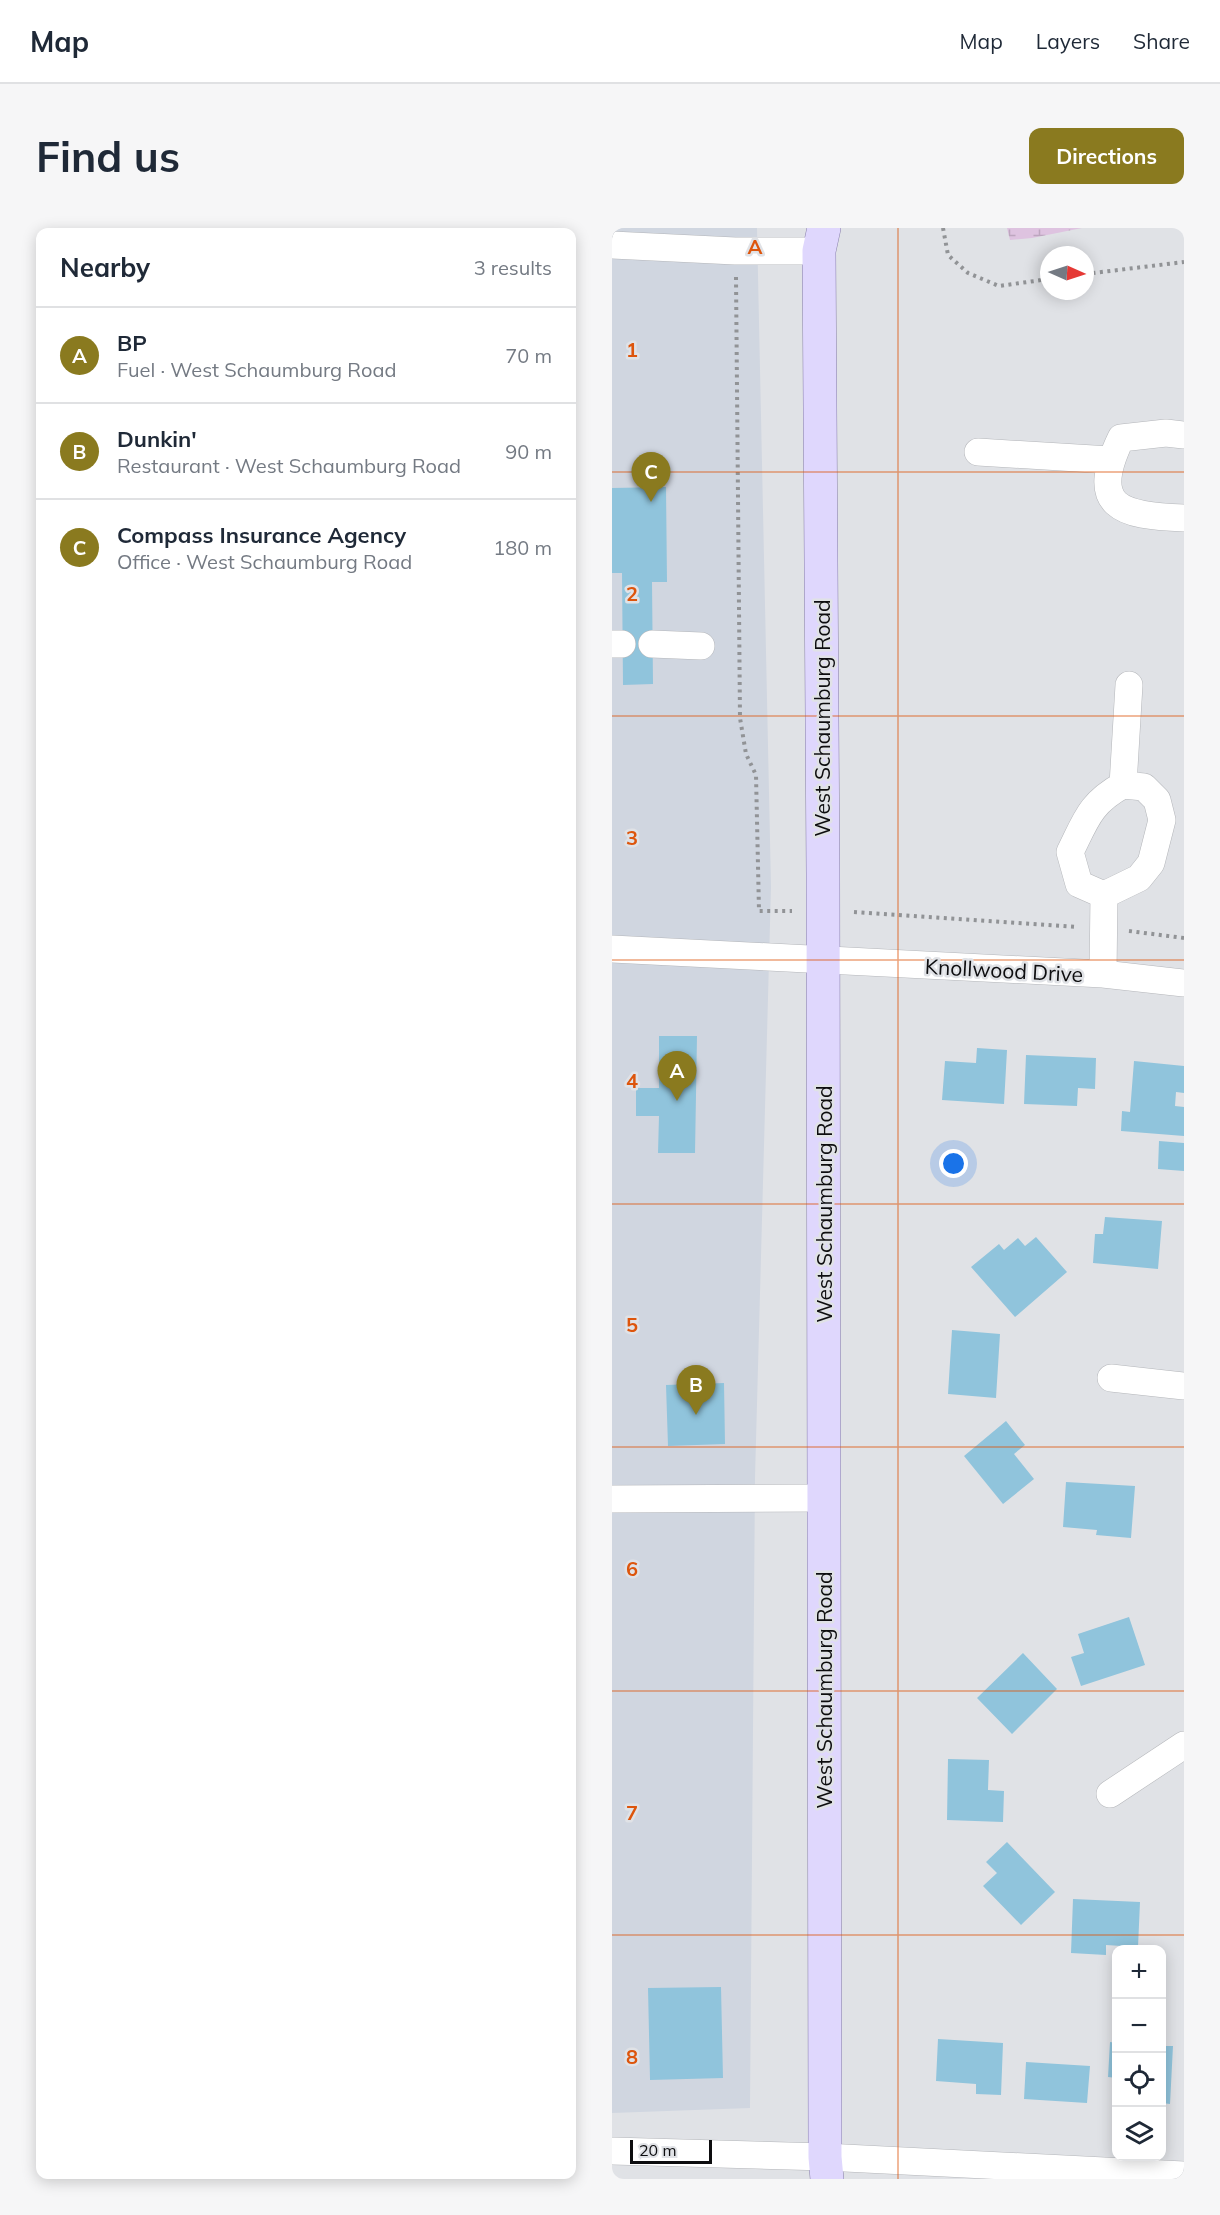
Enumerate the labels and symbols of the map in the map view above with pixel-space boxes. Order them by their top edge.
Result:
text: A [748,234,763,259]
north arrow [1040,246,1094,300]
text: 1 [626,337,638,362]
pin: C [632,452,670,502]
text: 2 [626,581,638,606]
street label: West Schaumburg Road [809,599,835,837]
text: 3 [626,825,638,850]
street label: Knollwood Drive [924,953,1084,987]
pin: A [658,1052,696,1101]
text: 4 [626,1068,638,1093]
street label: West Schaumburg Road [811,1085,837,1323]
your location [939,1149,968,1178]
text: 5 [626,1312,638,1337]
pin: B [676,1366,716,1415]
text: 6 [626,1556,638,1581]
street label: West Schaumburg Road [811,1571,837,1809]
text: 7 [626,1800,638,1825]
text: 8 [626,2044,638,2069]
scale bar [630,2137,712,2164]

